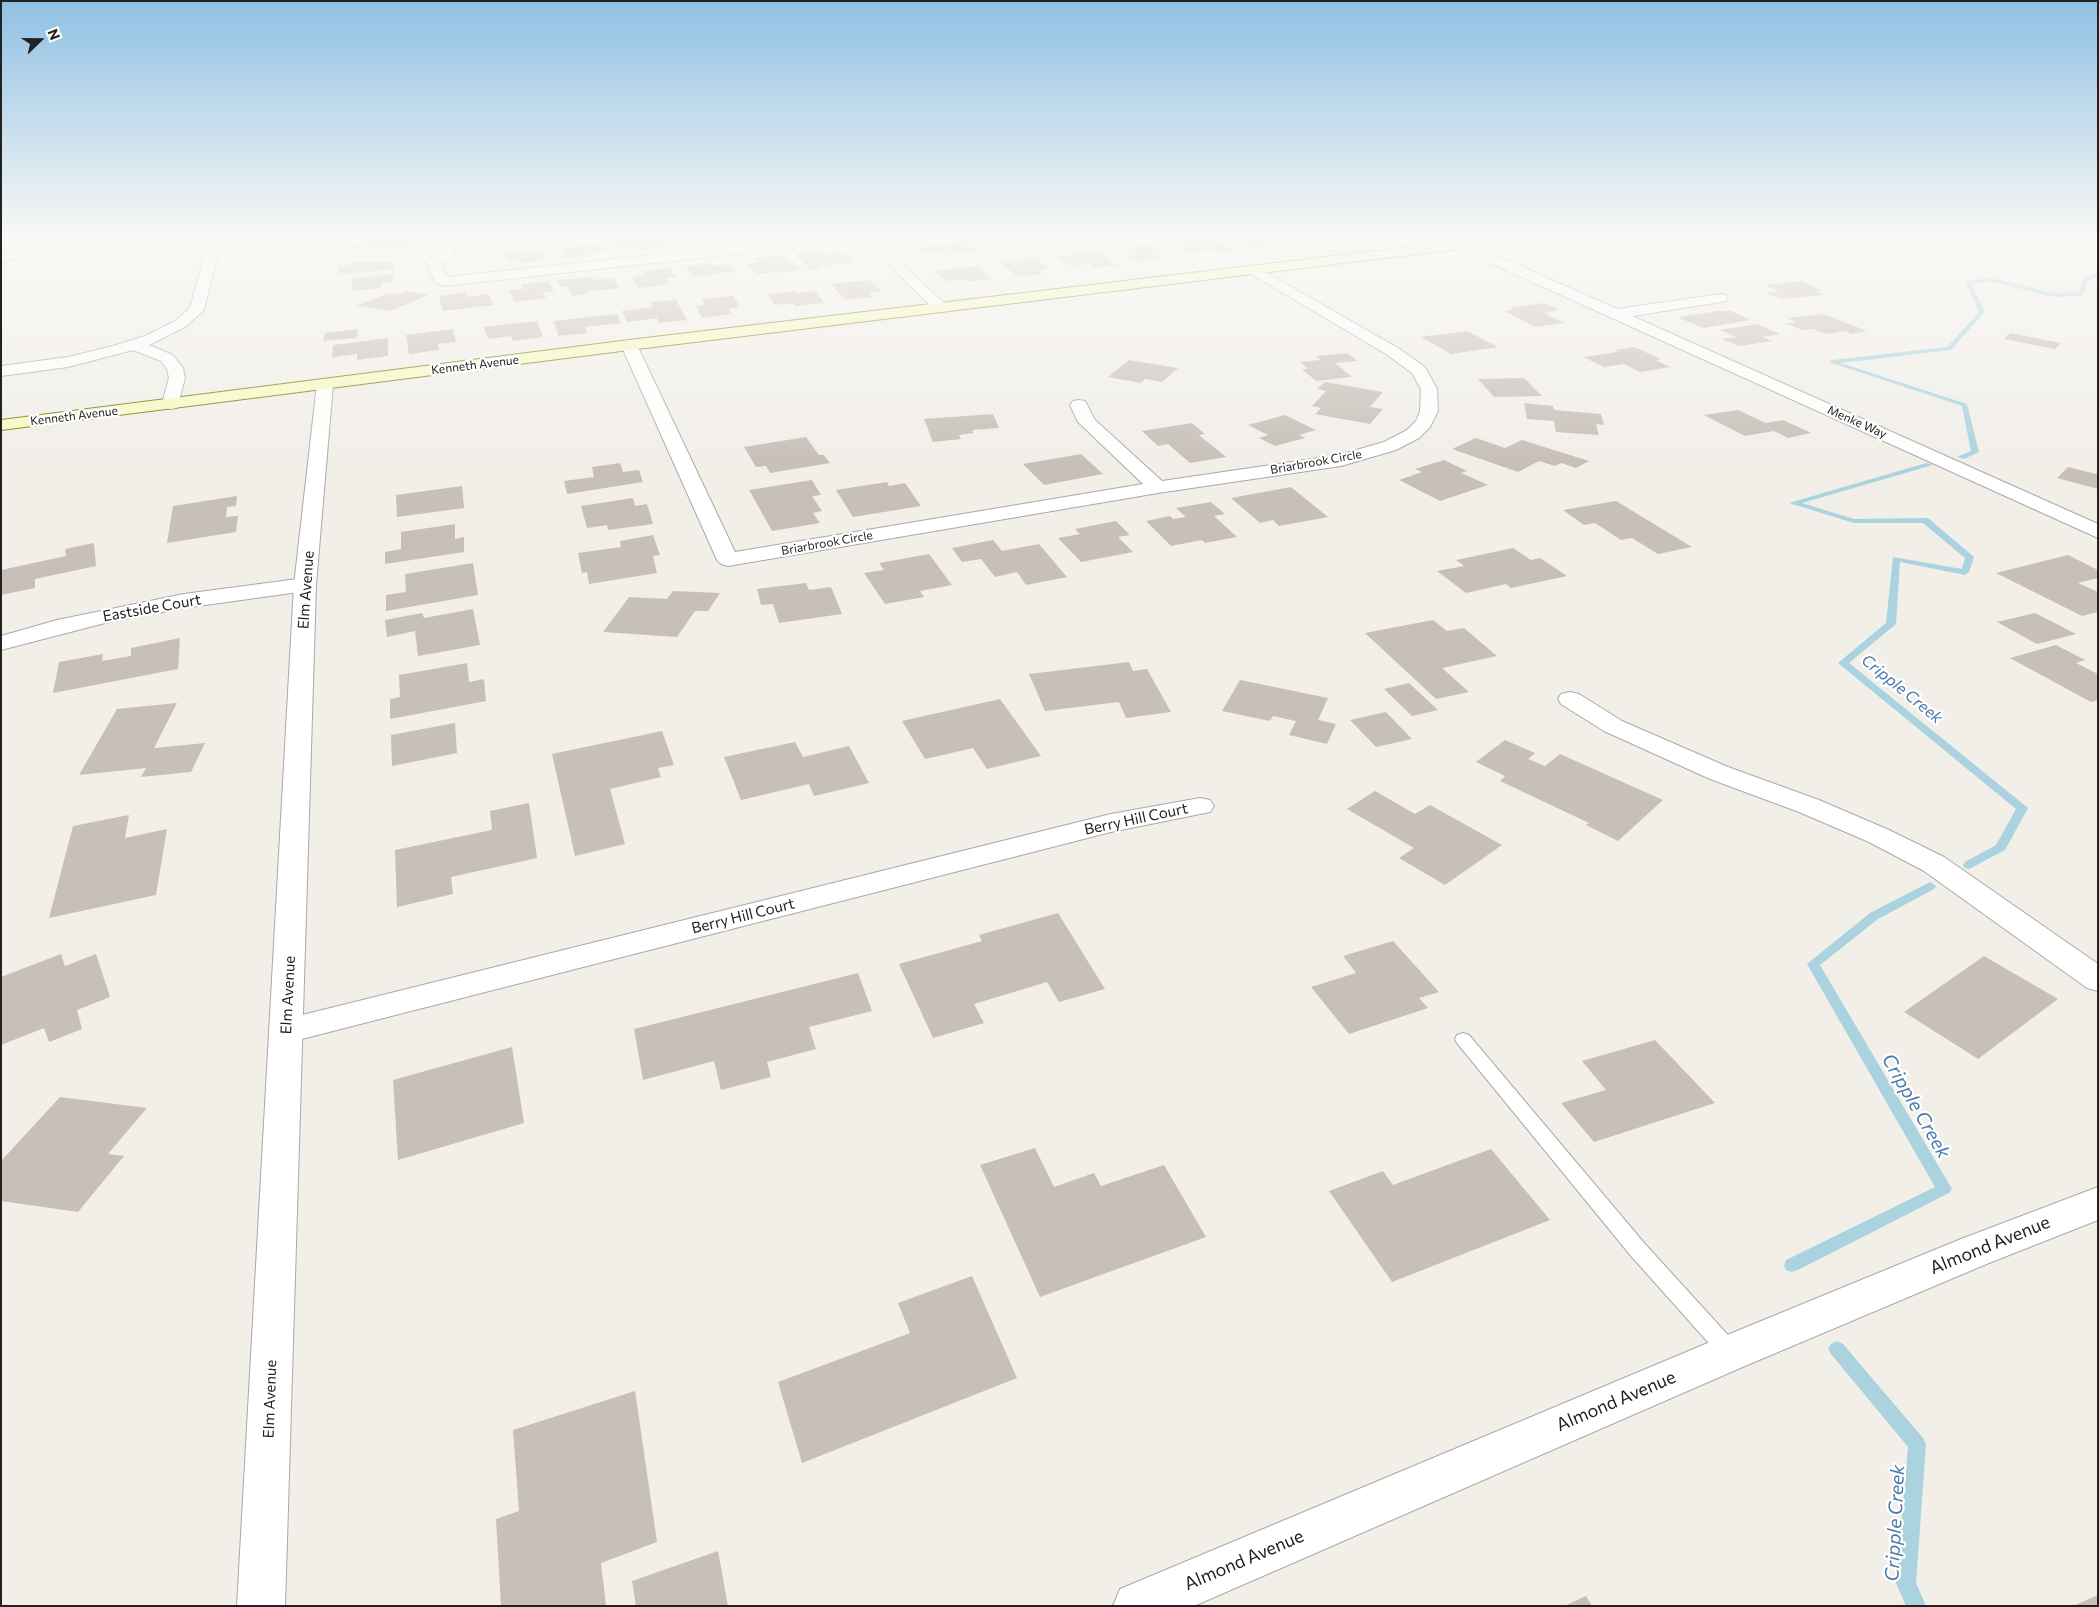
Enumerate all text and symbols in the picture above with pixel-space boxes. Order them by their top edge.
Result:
north arrow [15,15,65,65]
text: N [45,26,64,42]
street label: Kenneth Avenue [430,352,520,378]
street label: Kenneth Avenue [29,403,119,429]
street label: Menke Way [1825,403,1889,441]
street label: Briarbrook Circle [1269,447,1363,477]
street label: Briarbrook Circle [780,528,874,558]
street label: Elm Avenue [294,550,318,630]
street label: Eastside Court [101,590,203,626]
water label: Cripple Creek [1858,651,1946,727]
street label: Berry Hill Court [1083,799,1189,839]
street label: Berry Hill Court [690,894,796,938]
street label: Elm Avenue [277,955,299,1035]
water label: Cripple Creek [1877,1050,1955,1162]
street label: Almond Avenue [1927,1211,2053,1279]
street label: Elm Avenue [260,1359,280,1439]
street label: Almond Avenue [1553,1366,1679,1436]
water label: Cripple Creek [1881,1464,1909,1582]
street label: Almond Avenue [1181,1525,1307,1595]

